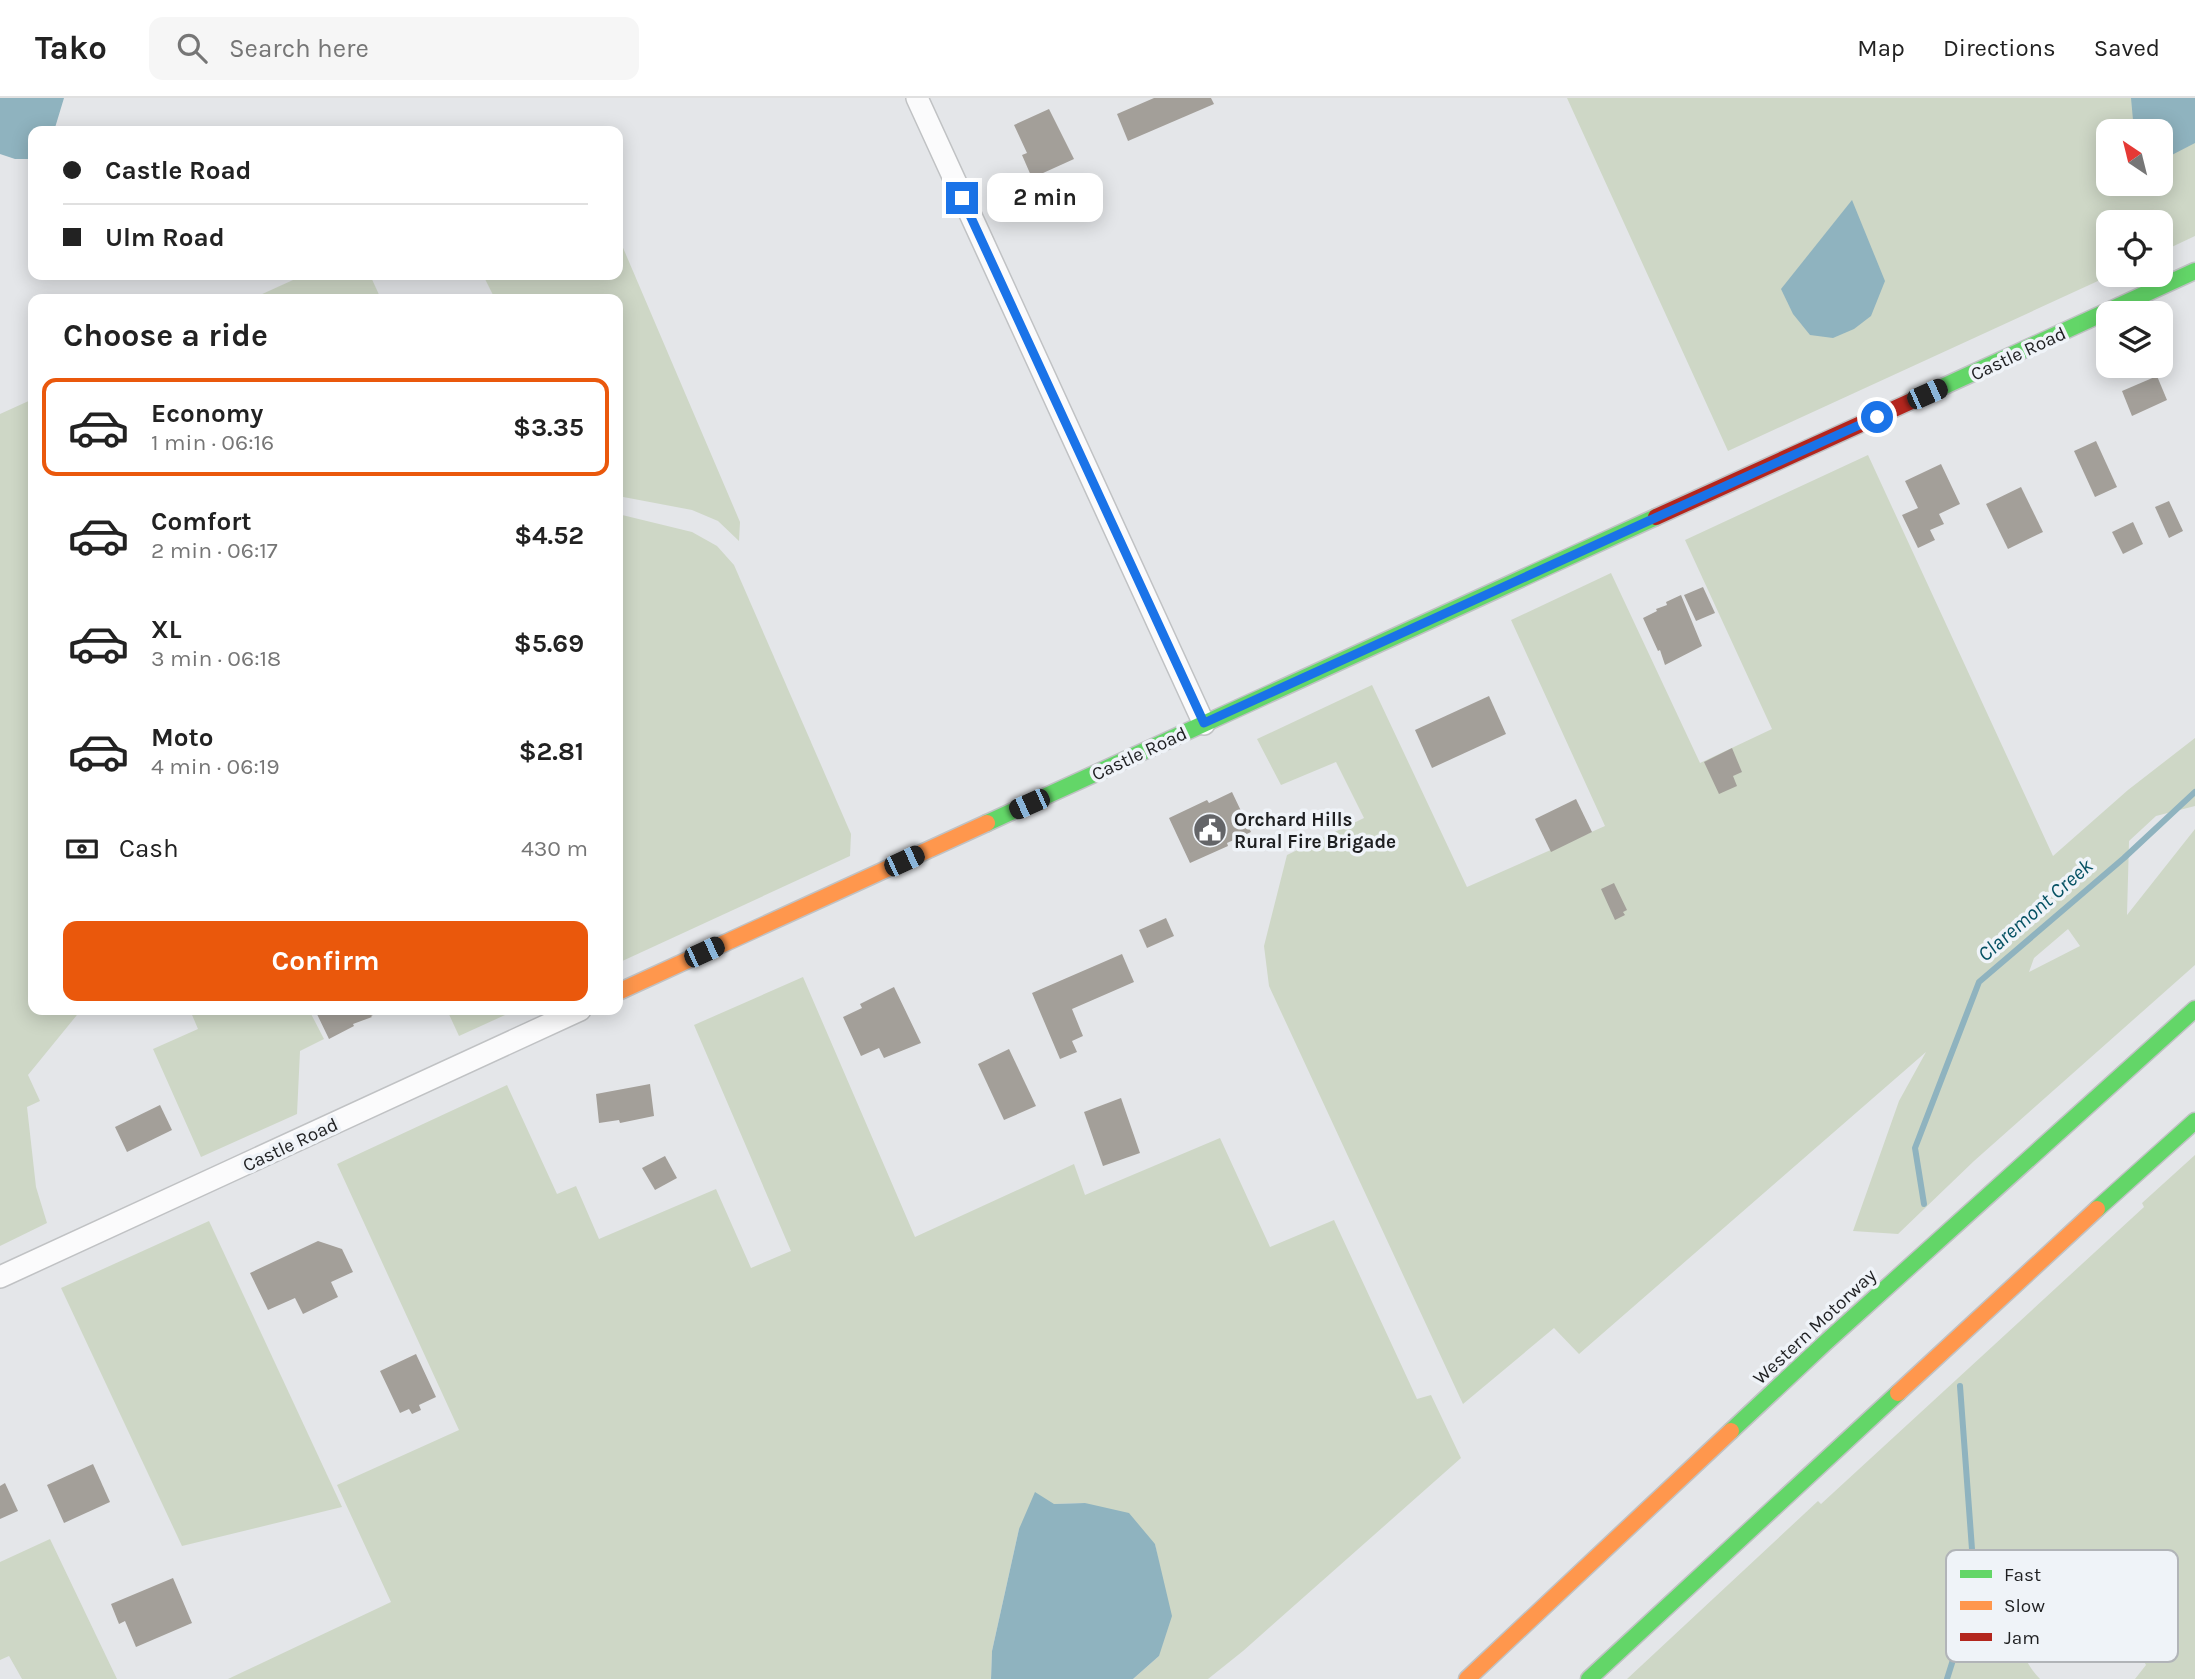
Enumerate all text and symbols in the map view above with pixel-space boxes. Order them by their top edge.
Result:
search box [149,17,639,80]
text: Tako [35,29,107,67]
icon: search [173,29,211,67]
text: Search here [229,33,369,64]
text: Map [1857,34,1905,62]
text: Directions [1943,34,2056,62]
text: Saved [2094,34,2160,62]
north arrow [2096,119,2174,196]
map controls [2096,119,2173,378]
text: Castle Road [105,155,252,186]
callout: 2 min [986,174,1102,222]
route end [946,182,978,214]
text: 2 min [1013,184,1077,211]
button: locate [2096,210,2173,287]
text: Ulm Road [105,222,225,253]
button: layers [2096,301,2173,378]
text: Choose a ride [63,317,268,354]
street label: Castle Road [1967,322,2070,386]
car [1904,376,1951,412]
icon: car [67,396,130,459]
text: Economy [151,398,263,429]
route start [1861,401,1893,433]
text: $3.35 [513,412,584,443]
text: 1 min · 06:16 [151,429,274,456]
icon: car [67,504,130,567]
text: Comfort [151,506,252,537]
text: $4.52 [514,520,584,551]
text: 2 min · 06:17 [151,537,278,564]
icon: car [67,612,130,675]
text: XL [151,614,182,645]
text: $5.69 [514,628,584,659]
text: 3 min · 06:18 [151,645,281,672]
icon: car [67,720,130,783]
text: Moto [151,722,213,753]
street label: Castle Road [1088,722,1191,786]
text: $2.81 [519,736,584,767]
text: 4 min · 06:19 [151,753,280,780]
car [1006,786,1053,822]
place label: Orchard Hills Rural Fire Brigade [1234,809,1396,853]
public building icon: Orchard Hills Rural Fire Brigade [1191,811,1229,849]
icon: cash [63,830,101,868]
text: Cash [119,833,179,864]
text: 430 m [521,835,588,862]
car [881,843,928,879]
water label: Claremont Creek [1973,853,2098,966]
button: Confirm [63,921,588,1001]
car [681,934,728,970]
street label: Castle Road [239,1113,342,1177]
street label: Western Motorway [1749,1264,1881,1389]
legend [1946,1550,2178,1662]
text: Fast [2004,1564,2041,1586]
text: Slow [2004,1595,2045,1617]
text: Jam [2004,1627,2040,1649]

